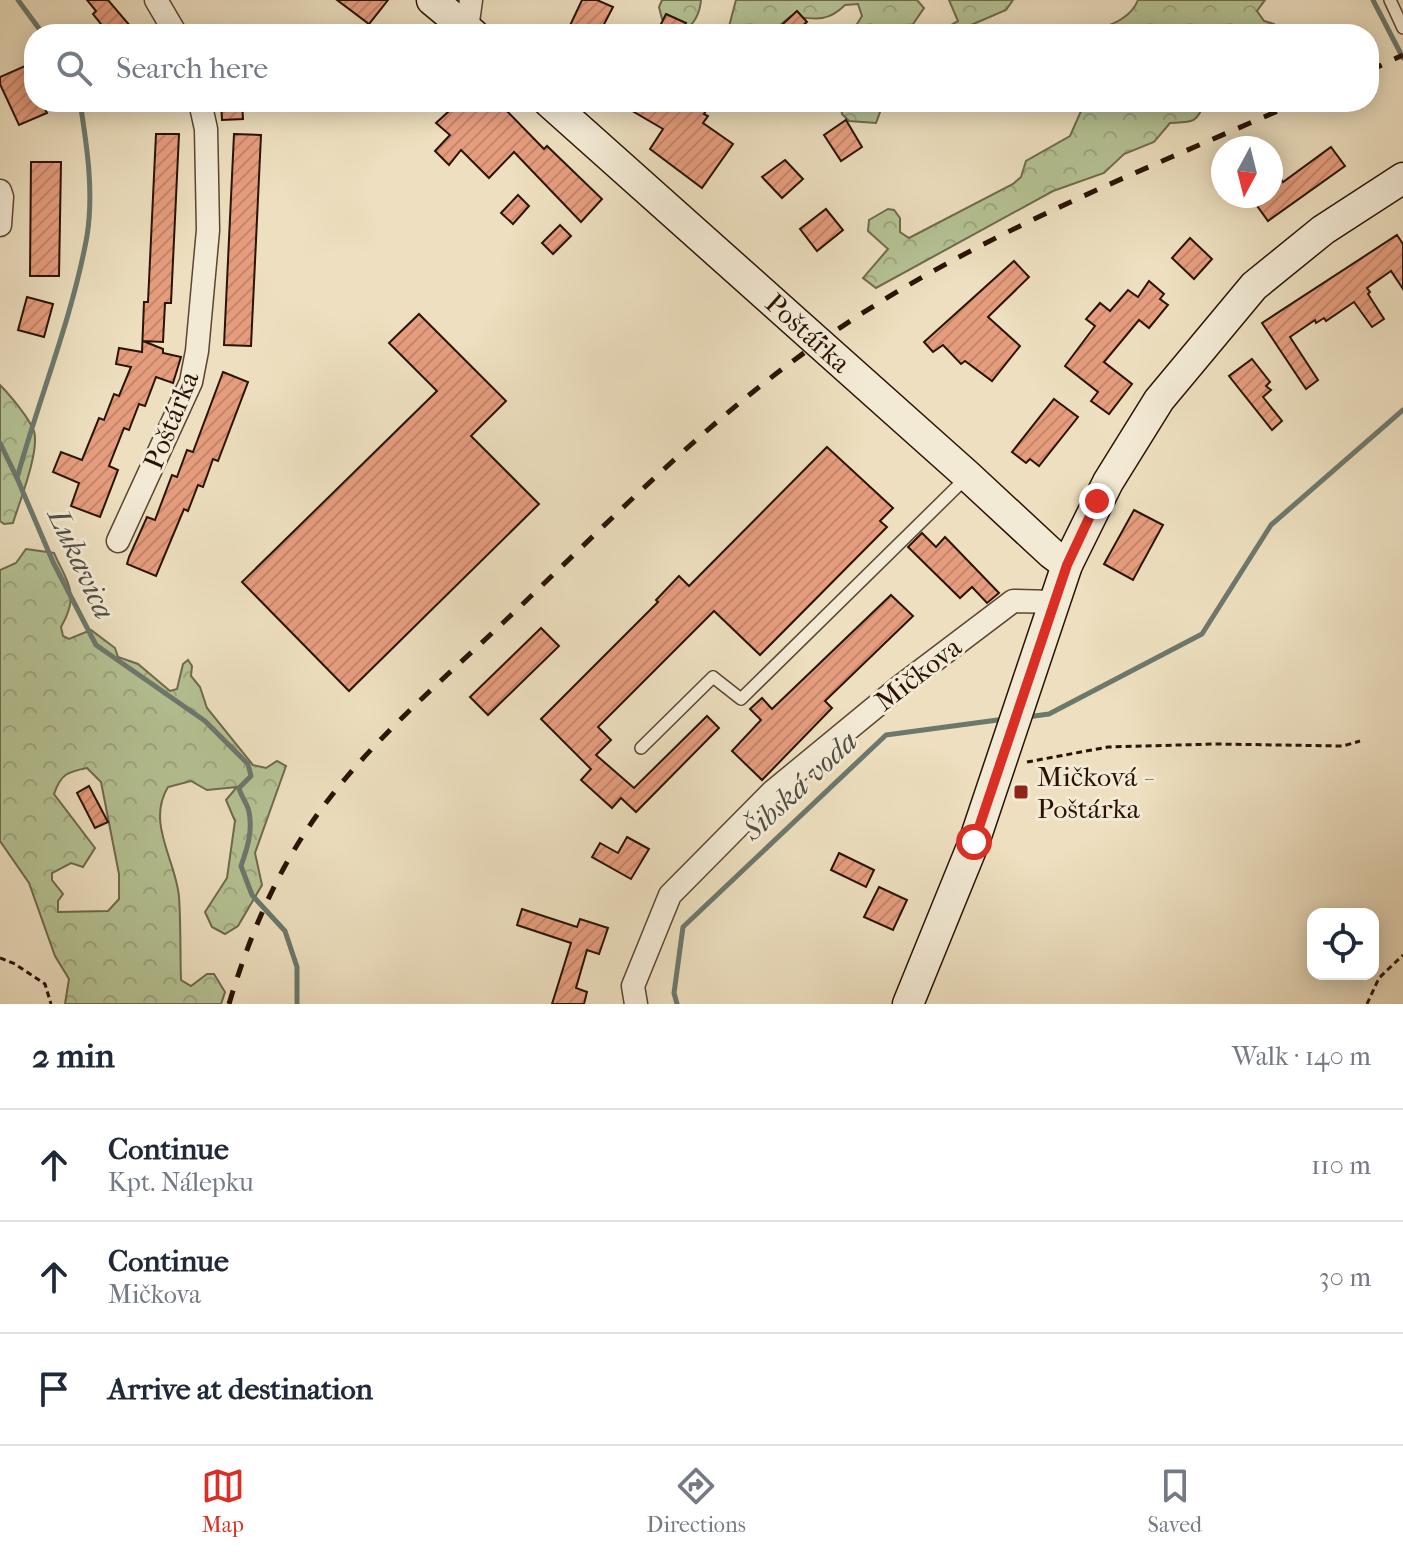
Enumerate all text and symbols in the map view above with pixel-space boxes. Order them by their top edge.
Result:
search box [24,24,1379,112]
icon: search [52,46,96,90]
text: Search here [116,51,268,86]
north arrow [1211,136,1283,208]
street label: Poštárka [759,286,858,380]
street label: Poštárka [136,365,206,474]
route end [1079,483,1115,519]
water label: Lukavica [39,501,122,625]
street label: Mičkova [868,629,969,718]
water label: Šibská voda [735,724,865,849]
place label: Mičková - Poštárka [1037,760,1154,825]
marker: Mičková - Poštárka [1012,783,1030,801]
route start [956,824,992,860]
map controls [1307,908,1379,980]
button: locate [1307,908,1379,980]
text: 2 min [32,1036,115,1076]
text: Walk · 140 m [1232,1041,1371,1072]
text: Continue [108,1132,229,1167]
icon: ahead [32,1143,76,1187]
text: 110 m [1311,1150,1371,1181]
text: Kpt. Nálepku [108,1167,254,1198]
text: Continue [108,1244,229,1279]
icon: ahead [32,1255,76,1299]
text: 30 m [1319,1262,1371,1293]
text: Mičkova [108,1279,201,1310]
icon: arrive [32,1367,76,1411]
text: Arrive at destination [108,1372,373,1407]
tab: Map [201,1464,245,1538]
tab: Directions [647,1464,746,1538]
tab: Saved [1148,1464,1202,1538]

